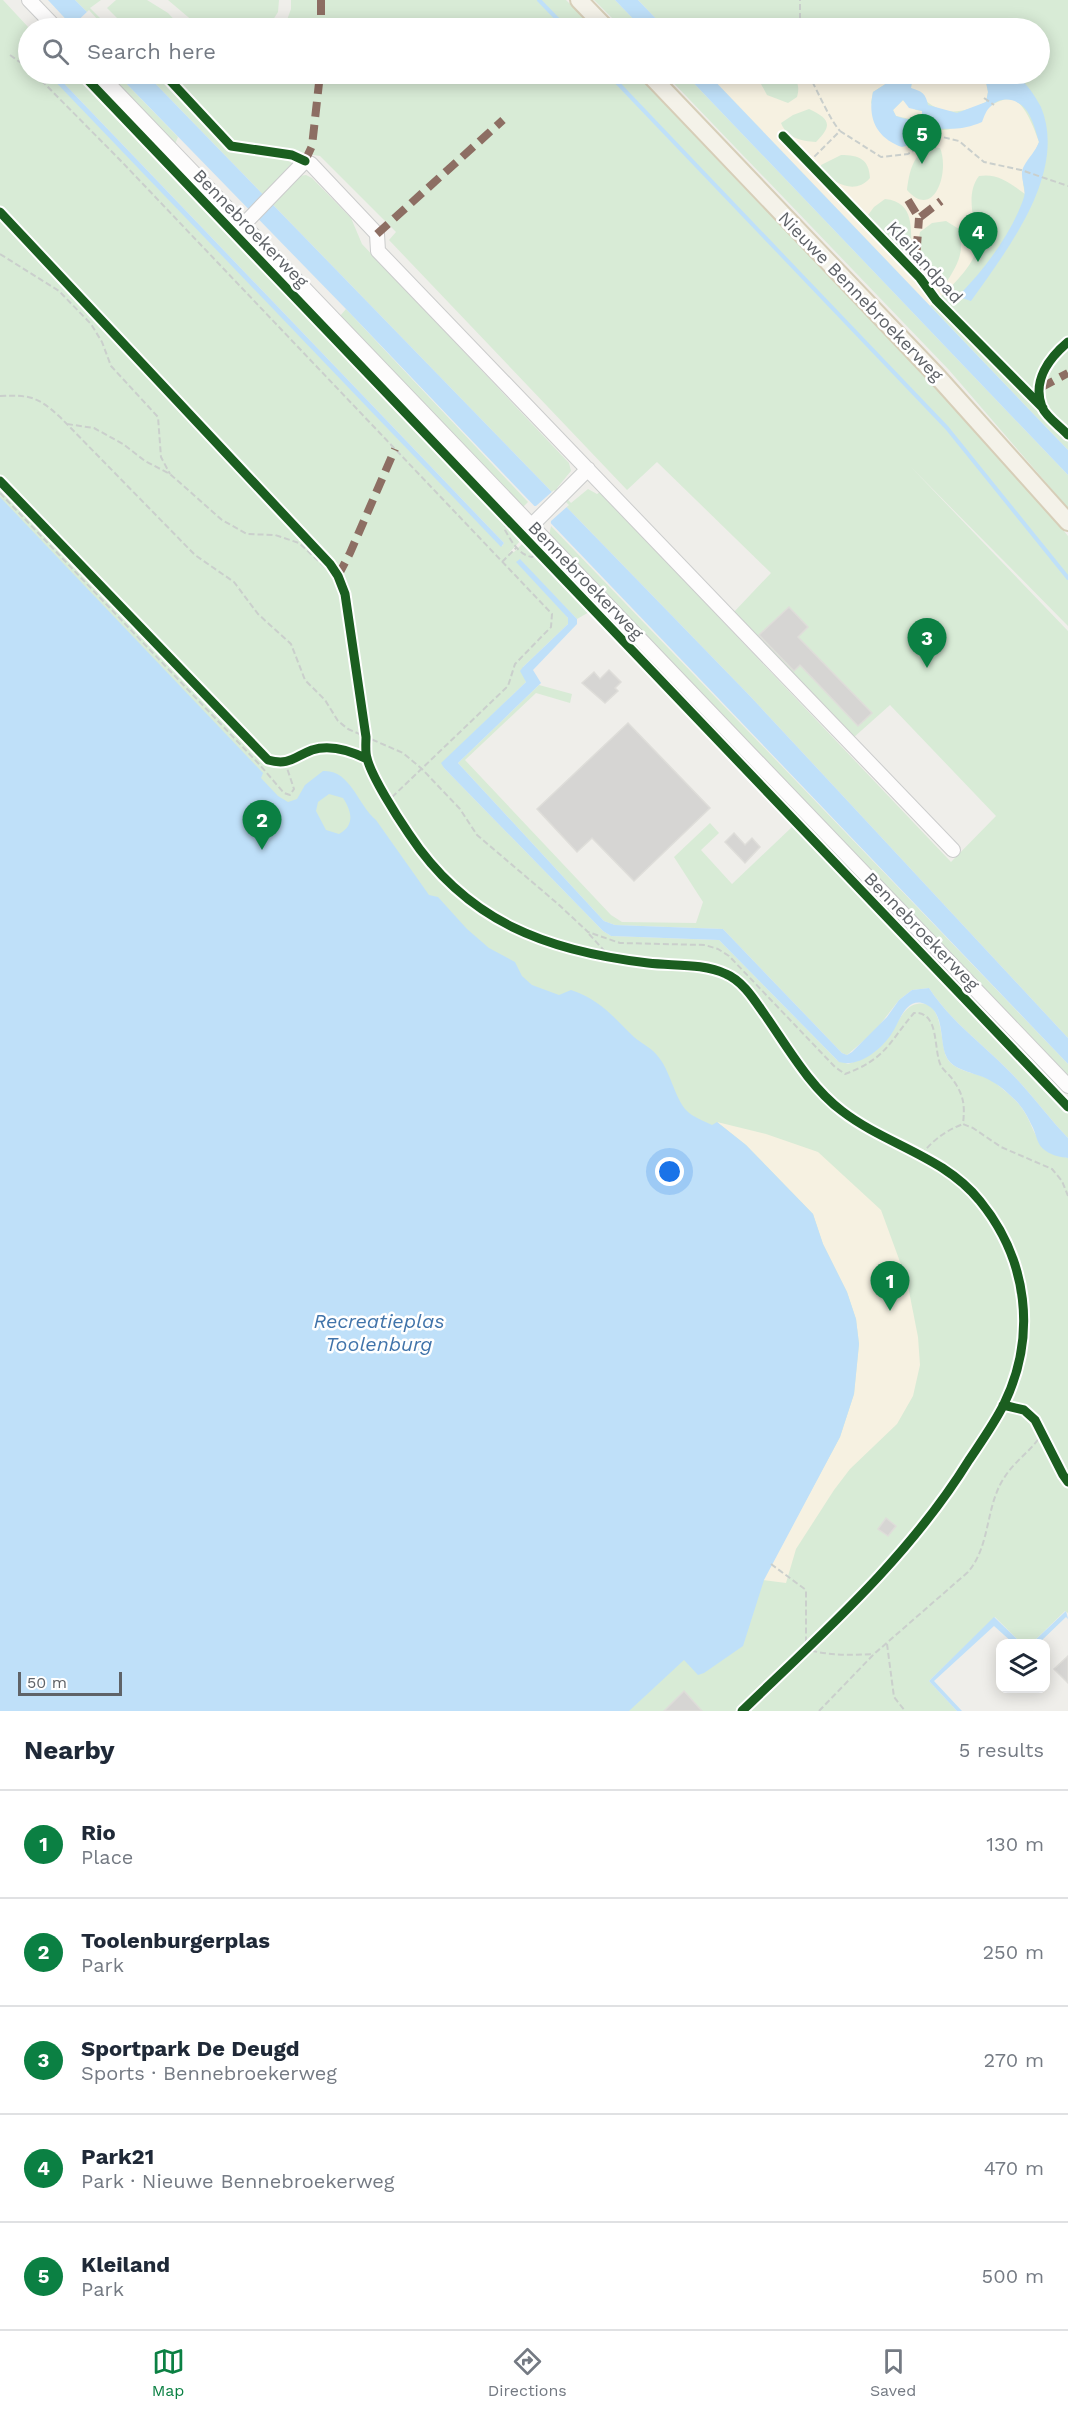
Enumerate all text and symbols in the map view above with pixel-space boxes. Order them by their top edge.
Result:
search box [18,18,1050,84]
icon: search [39,35,72,68]
text: Search here [87,39,216,64]
pin: 5 [902,114,942,164]
street label: Bennebroekerweg [189,164,313,292]
street label: Nieuwe Bennebroekerweg [774,207,948,385]
pin: 4 [958,212,998,262]
street label: Kleilandpad [883,217,967,307]
street label: Bennebroekerweg [524,516,648,644]
pin: 3 [908,618,946,668]
pin: 2 [242,800,282,850]
street label: Bennebroekerweg [860,867,984,995]
your location [655,1157,684,1186]
pin: 1 [870,1262,910,1311]
water label: Recreatieplas Toolenburg [314,1309,444,1356]
map controls [996,1639,1050,1693]
button: layers [996,1639,1050,1693]
scale bar [18,1669,122,1696]
text: 50 m [27,1673,67,1692]
text: Nearby [24,1735,115,1765]
text: 5 results [959,1738,1044,1762]
text: Rio [81,1820,116,1845]
text: 1 [39,1832,48,1856]
text: 130 m [986,1832,1044,1856]
text: Place [81,1845,133,1869]
text: Toolenburgerplas [81,1928,270,1953]
text: 2 [38,1940,49,1964]
text: 250 m [982,1940,1044,1964]
text: Park [81,1953,124,1977]
text: Sportpark De Deugd [81,2036,300,2061]
text: 3 [38,2048,49,2072]
text: 270 m [984,2048,1044,2072]
text: Sports · Bennebroekerweg [81,2061,337,2085]
text: Park21 [81,2144,154,2169]
text: 4 [37,2156,50,2180]
text: 470 m [984,2156,1044,2180]
text: Park · Nieuwe Bennebroekerweg [81,2169,394,2193]
text: Kleiland [81,2252,170,2277]
text: 5 [38,2264,49,2288]
text: 500 m [982,2264,1044,2288]
text: Park [81,2277,124,2301]
tab: Map [152,2345,185,2400]
tab: Directions [488,2345,567,2400]
tab: Saved [870,2345,916,2400]

